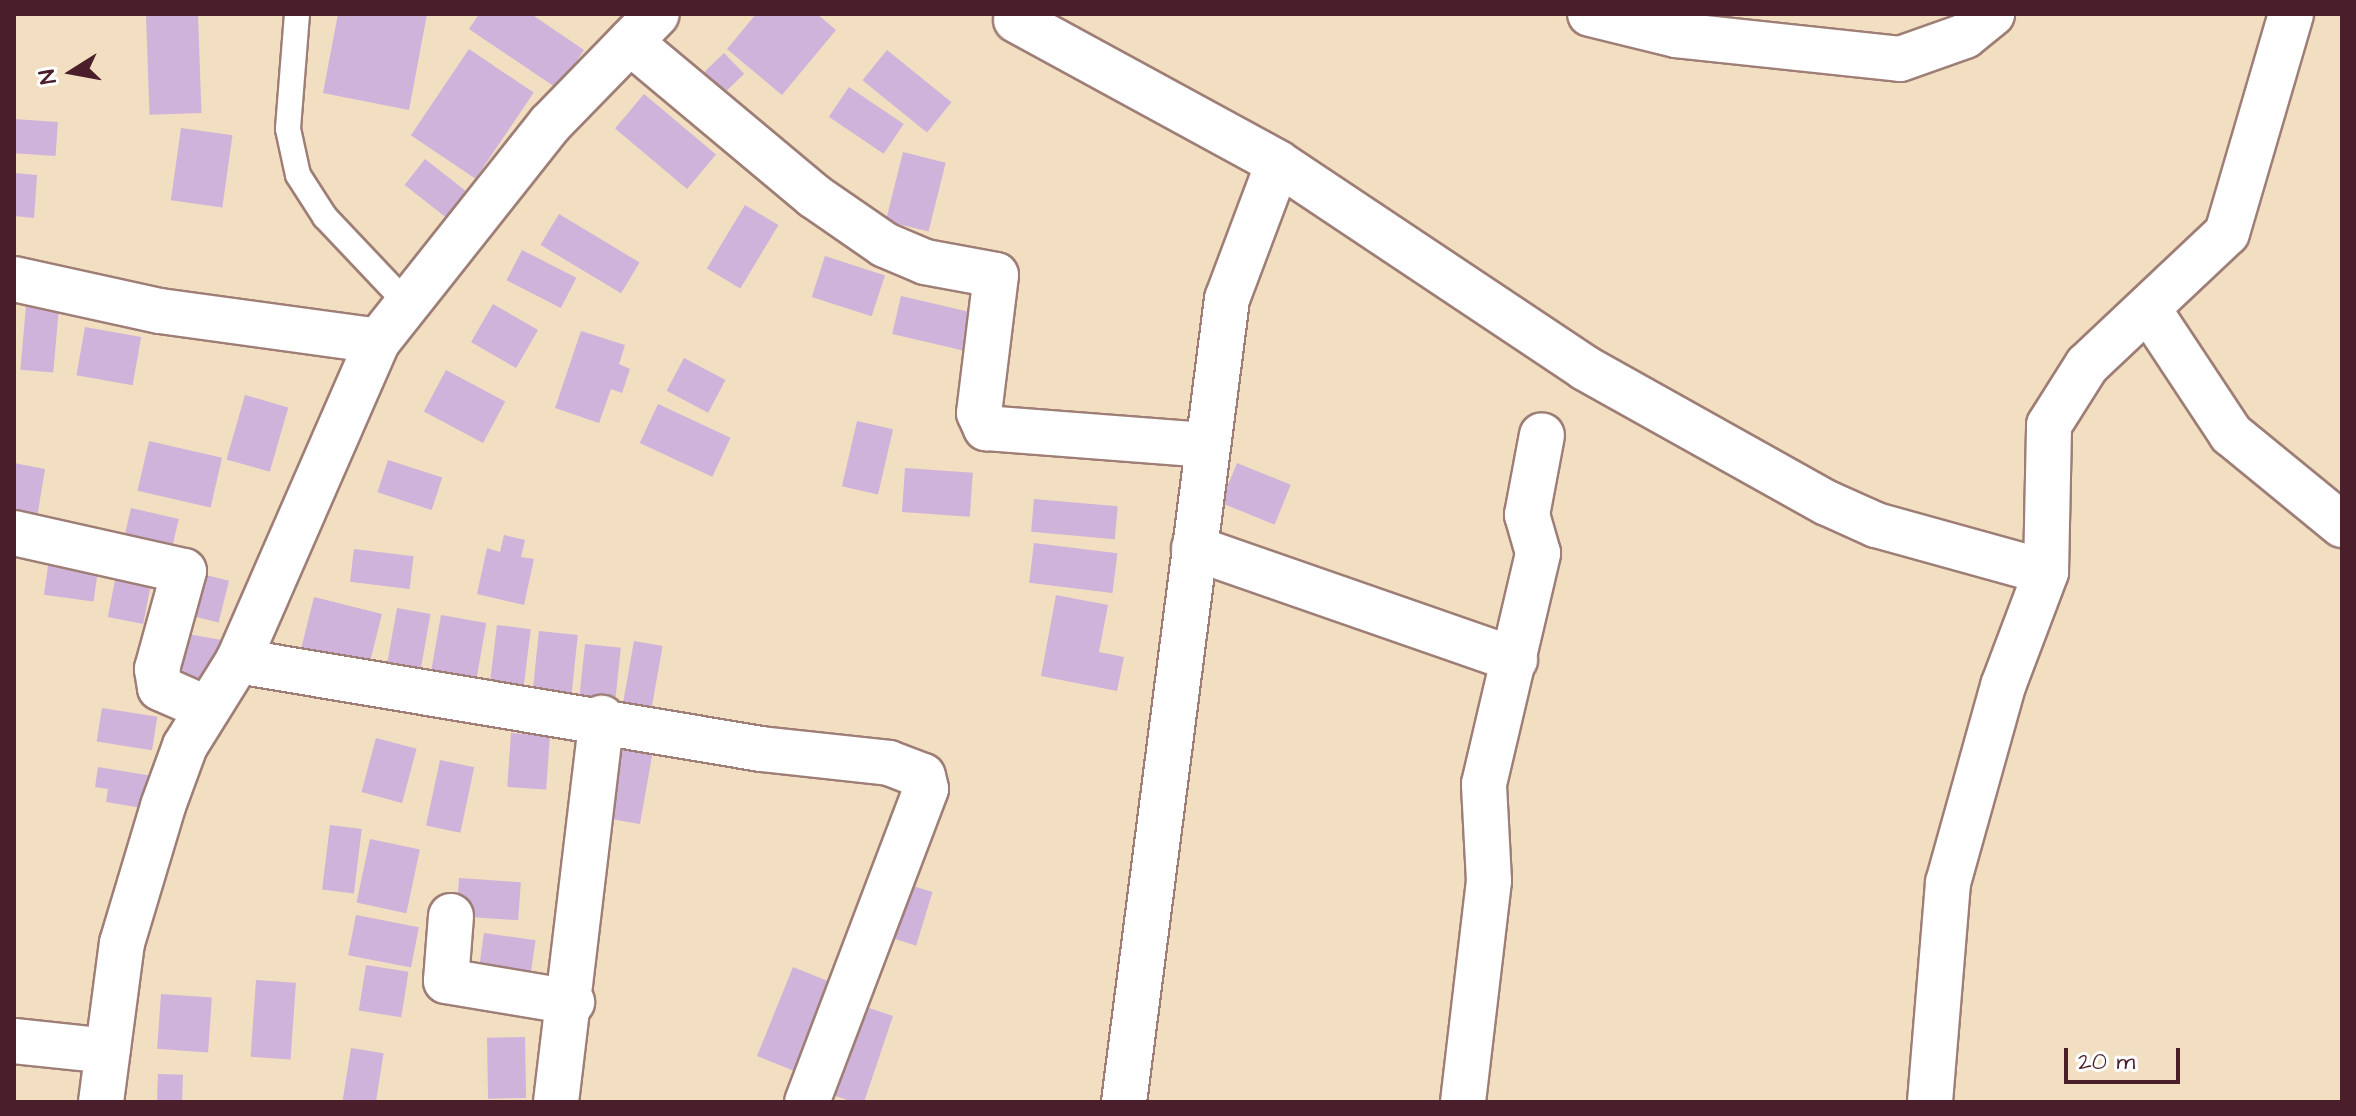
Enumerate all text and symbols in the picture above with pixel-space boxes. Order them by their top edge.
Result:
north arrow [32,32,112,112]
text: N [31,67,64,86]
scale bar [2068,1032,2184,1082]
text: 20 m [2078,1045,2135,1079]

